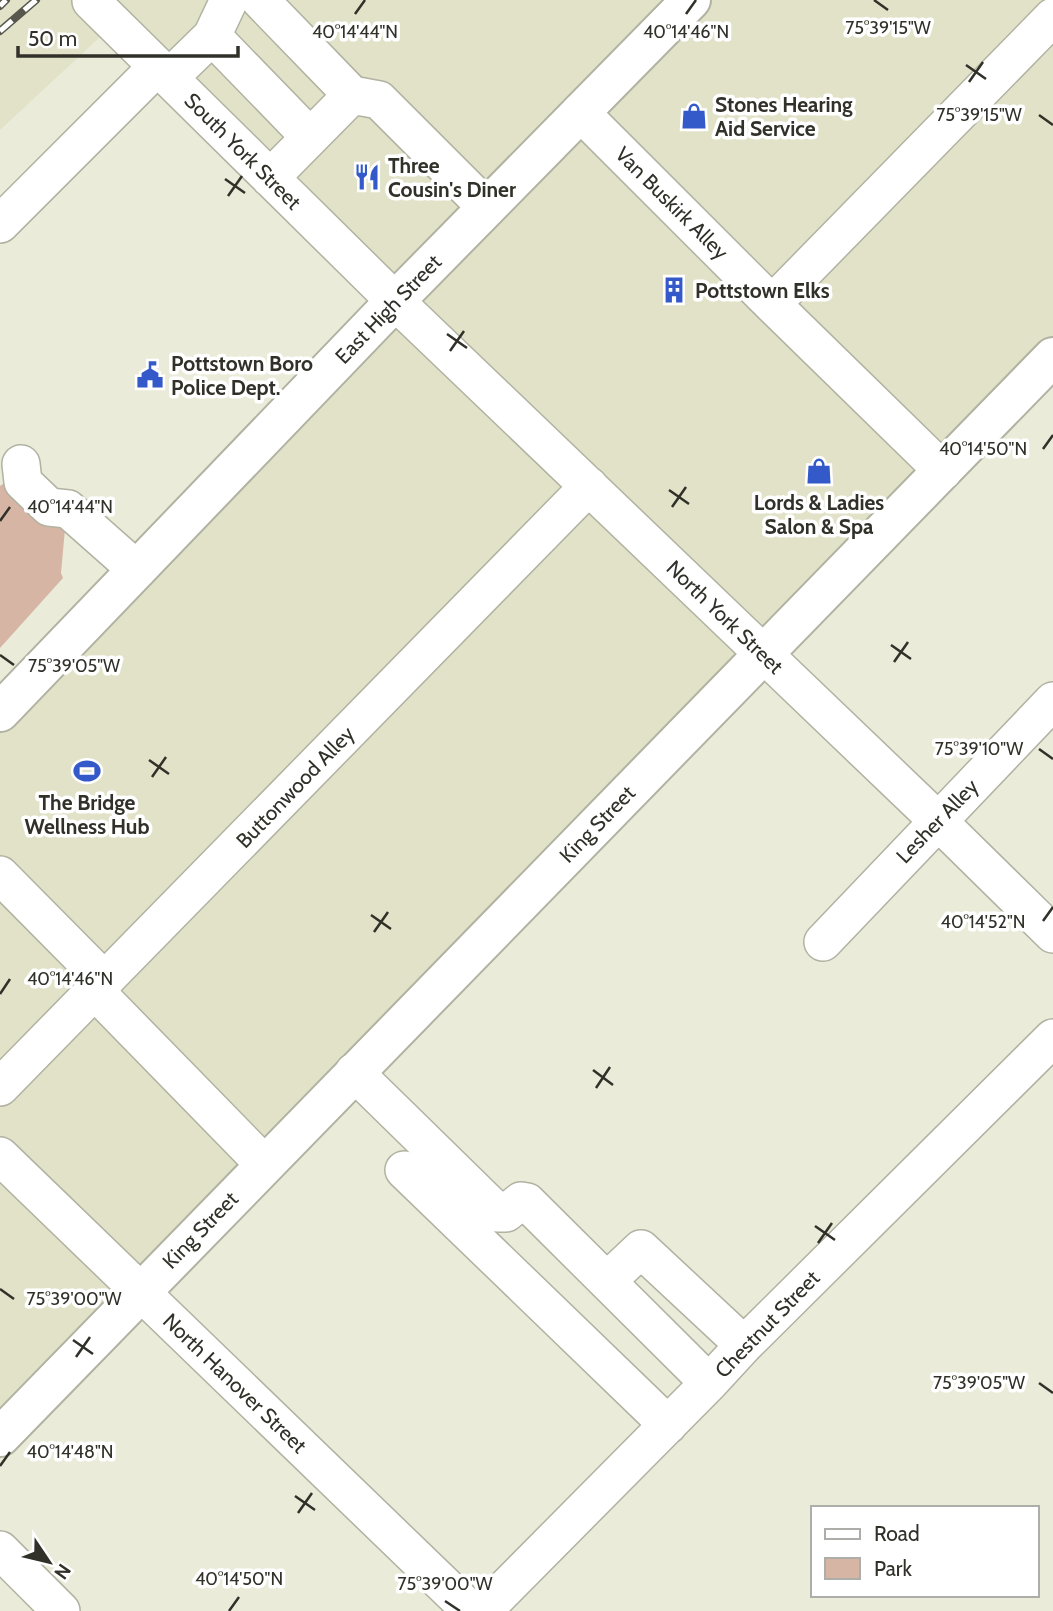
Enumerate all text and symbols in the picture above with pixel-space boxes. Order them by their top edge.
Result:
scale bar [18,14,238,58]
text: 75°39'15"W [845,17,931,39]
text: 40°14'44"N [312,21,398,43]
text: 40°14'46"N [643,21,729,43]
text: 50 m [28,26,77,51]
street label: South York Street [180,88,306,214]
place label: Stones Hearing Aid Service [715,92,853,141]
shop icon: Stones Hearing Aid Service [679,101,709,131]
text: 75°39'15"W [936,104,1022,126]
street label: Van Buskirk Alley [610,141,734,265]
place label: Three Cousin's Diner [388,153,516,202]
restaurant icon: Three Cousin's Diner [352,162,382,192]
street label: East High Street [330,249,446,369]
building icon: Pottstown Elks [659,275,689,305]
place label: Pottstown Elks [695,278,830,303]
place label: Pottstown Boro Police Dept. [171,351,313,400]
public building icon: Pottstown Boro Police Dept. [135,360,165,390]
text: 40°14'50"N [939,438,1027,460]
shop icon: Lords & Ladies Salon & Spa [804,456,834,486]
place label: Lords & Ladies Salon & Spa [754,490,884,539]
text: 40°14'44"N [27,496,113,518]
street label: North York Street [662,555,788,679]
text: 75°39'05"W [28,655,120,677]
street label: Buttonwood Alley [231,721,360,853]
text: 75°39'10"W [935,738,1023,760]
sports icon: The Bridge Wellness Hub [72,756,102,786]
street label: Lesher Alley [891,774,983,868]
street label: King Street [554,780,640,868]
place label: The Bridge Wellness Hub [25,790,149,839]
text: 40°14'52"N [941,911,1026,933]
text: 40°14'46"N [27,968,113,990]
street label: King Street [157,1186,243,1274]
street label: Chestnut Street [710,1265,824,1383]
text: 75°39'00"W [26,1288,122,1310]
street label: North Hanover Street [158,1308,312,1458]
text: 75°39'05"W [933,1372,1025,1394]
text: 40°14'48"N [27,1441,113,1463]
legend [811,1506,1039,1597]
text: Road [874,1521,920,1546]
north arrow [14,1527,84,1597]
text: Park [874,1556,912,1581]
text: N [49,1559,76,1584]
text: 40°14'50"N [195,1568,283,1590]
text: 75°39'00"W [397,1573,493,1595]

